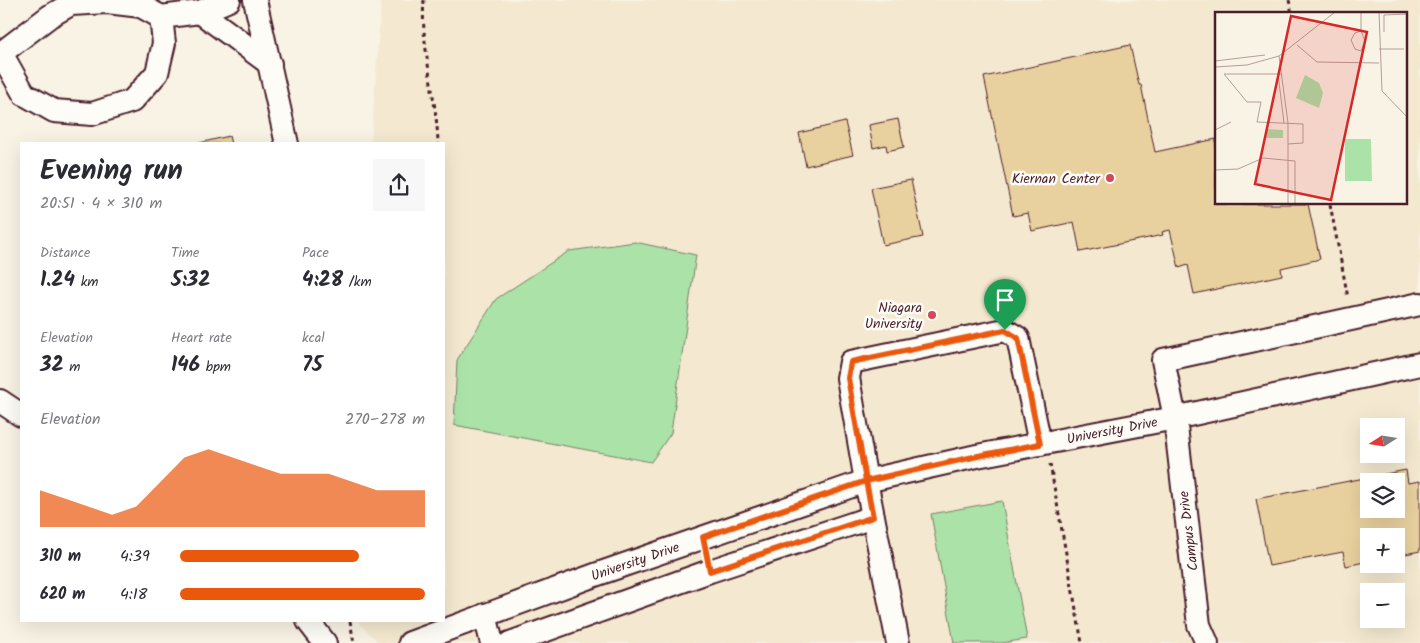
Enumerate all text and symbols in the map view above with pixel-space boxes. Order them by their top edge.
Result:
inset map [1215,12,1408,205]
text: Evening run [40,149,183,194]
button: share [373,159,425,211]
place label: Kiernan Center [1012,168,1101,190]
marker: Kiernan Center [1104,172,1116,184]
text: 20:51 · 4 × 310 m [40,191,162,216]
text: Distance [40,242,90,264]
text: Time [171,242,199,264]
text: Pace [302,242,329,264]
text: 1.24 [40,264,75,297]
text: 5:32 [171,264,211,297]
text: 4:28 [302,264,343,297]
text: km [75,271,98,293]
text: /km [343,271,372,293]
pin [984,279,1026,330]
icon: arrive [991,286,1019,314]
place label: Niagara University [865,297,922,335]
marker: Niagara University [926,309,938,321]
text: Elevation [40,327,93,349]
text: Heart rate [171,327,232,349]
text: kcal [302,327,325,349]
text: 32 [40,349,64,382]
text: 146 [171,349,200,382]
text: 75 [302,349,323,382]
text: m [64,356,81,378]
text: bpm [200,356,231,378]
text: Elevation [40,407,101,432]
text: 270–278 m [345,407,425,432]
street label: University Drive [1065,411,1160,451]
north arrow [1360,418,1405,462]
map controls [1360,418,1405,628]
button: layers [1360,473,1405,518]
street label: Campus Drive [1173,489,1205,572]
button: + [1360,528,1405,573]
street label: University Drive [588,536,683,587]
text: 310 m [40,544,81,569]
text: 4:39 [120,544,150,569]
text: 620 m [40,582,85,607]
text: 4:18 [120,582,147,607]
button: − [1360,583,1405,628]

